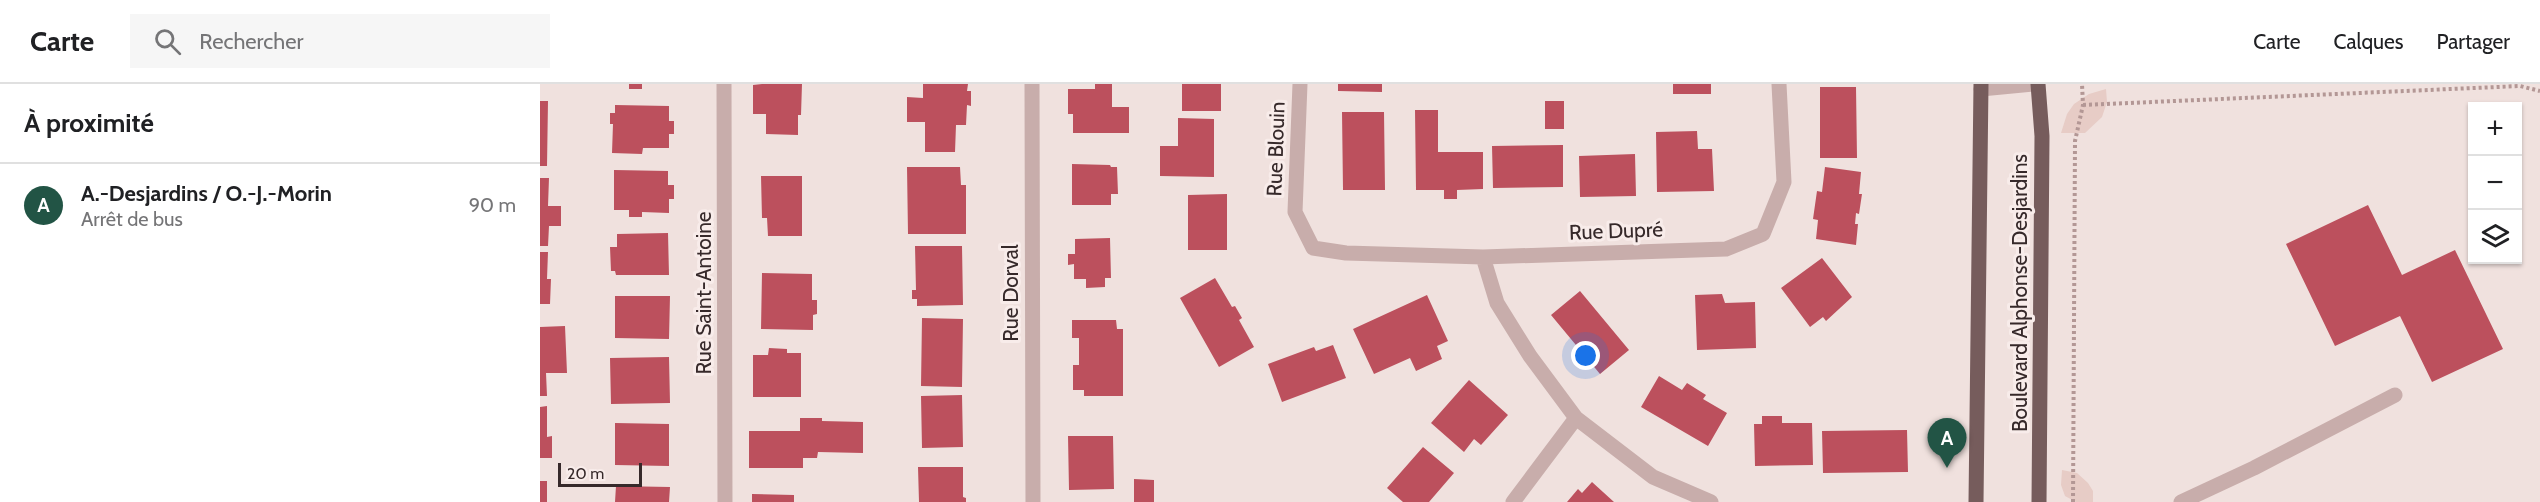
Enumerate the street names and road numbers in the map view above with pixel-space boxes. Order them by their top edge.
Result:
street label: Rue Blouin [1261,101,1290,197]
street label: Boulevard Alphonse-Desjardins [2007,154,2033,432]
street label: Rue Saint-Antoine [691,211,716,375]
street label: Rue Dupré [1569,216,1664,245]
street label: Rue Dorval [998,244,1023,342]

